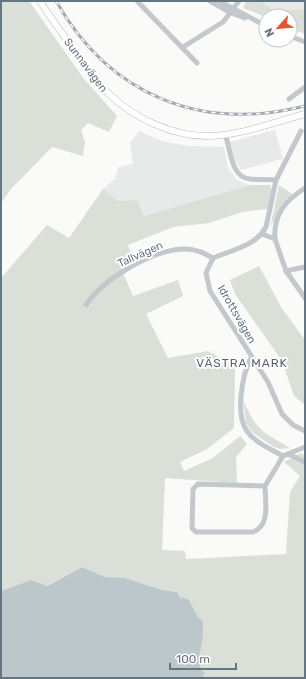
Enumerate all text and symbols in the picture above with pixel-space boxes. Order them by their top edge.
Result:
north arrow [258,8,298,48]
text: N [262,26,277,39]
street label: Sunnavägen [61,36,110,95]
street label: Tallvägen [116,239,165,270]
street label: Idrottsvägen [215,283,259,346]
district label: VÄSTRA MARK [196,356,288,370]
scale bar [170,645,236,671]
text: 100 m [176,652,210,666]

